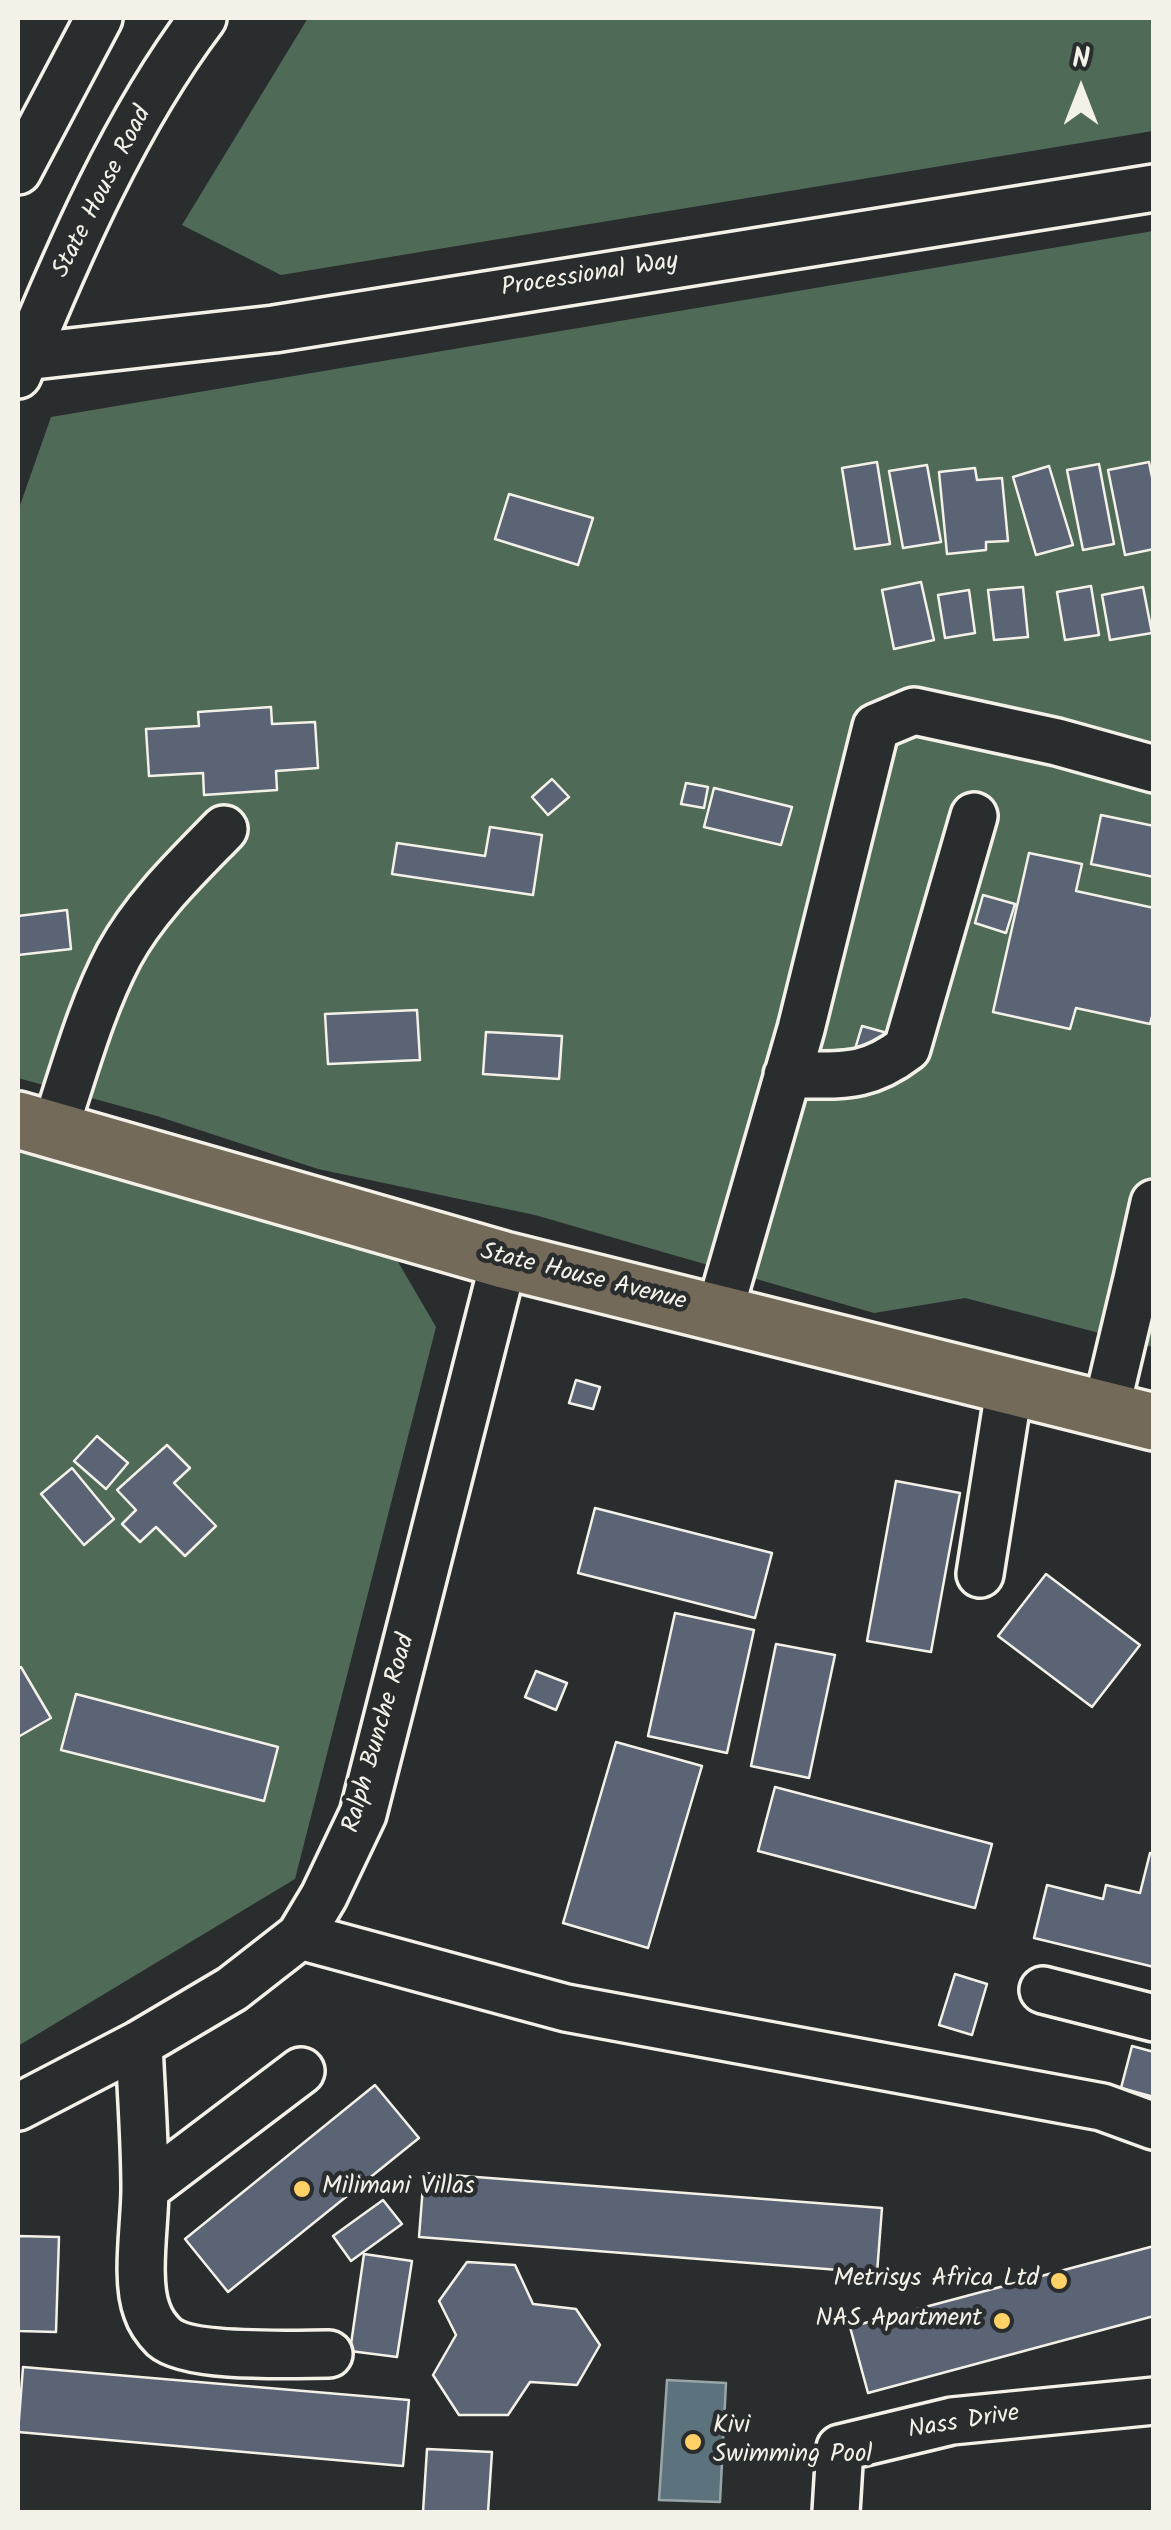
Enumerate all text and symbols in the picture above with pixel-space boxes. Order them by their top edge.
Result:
text: N [1072,37,1090,82]
north arrow [1031,40,1131,140]
street label: State House Road [48,103,160,283]
street label: Processional Way [500,248,680,306]
street label: State House Avenue [477,1239,689,1319]
street label: Ralph Bunche Road [338,1631,424,1837]
place label: Milimani Villas [322,2174,475,2204]
marker: Milimani Villas [291,2178,313,2200]
place label: Metrisys Africa Ltd [834,2266,1039,2296]
marker: Metrisys Africa Ltd [1048,2270,1070,2292]
place label: NAS Apartment [816,2306,982,2336]
marker: NAS Apartment [991,2310,1013,2332]
street label: Nass Drive [906,2400,1022,2448]
place label: Kivi Swimming Pool [713,2413,872,2472]
marker: Kivi Swimming Pool [682,2431,704,2453]

